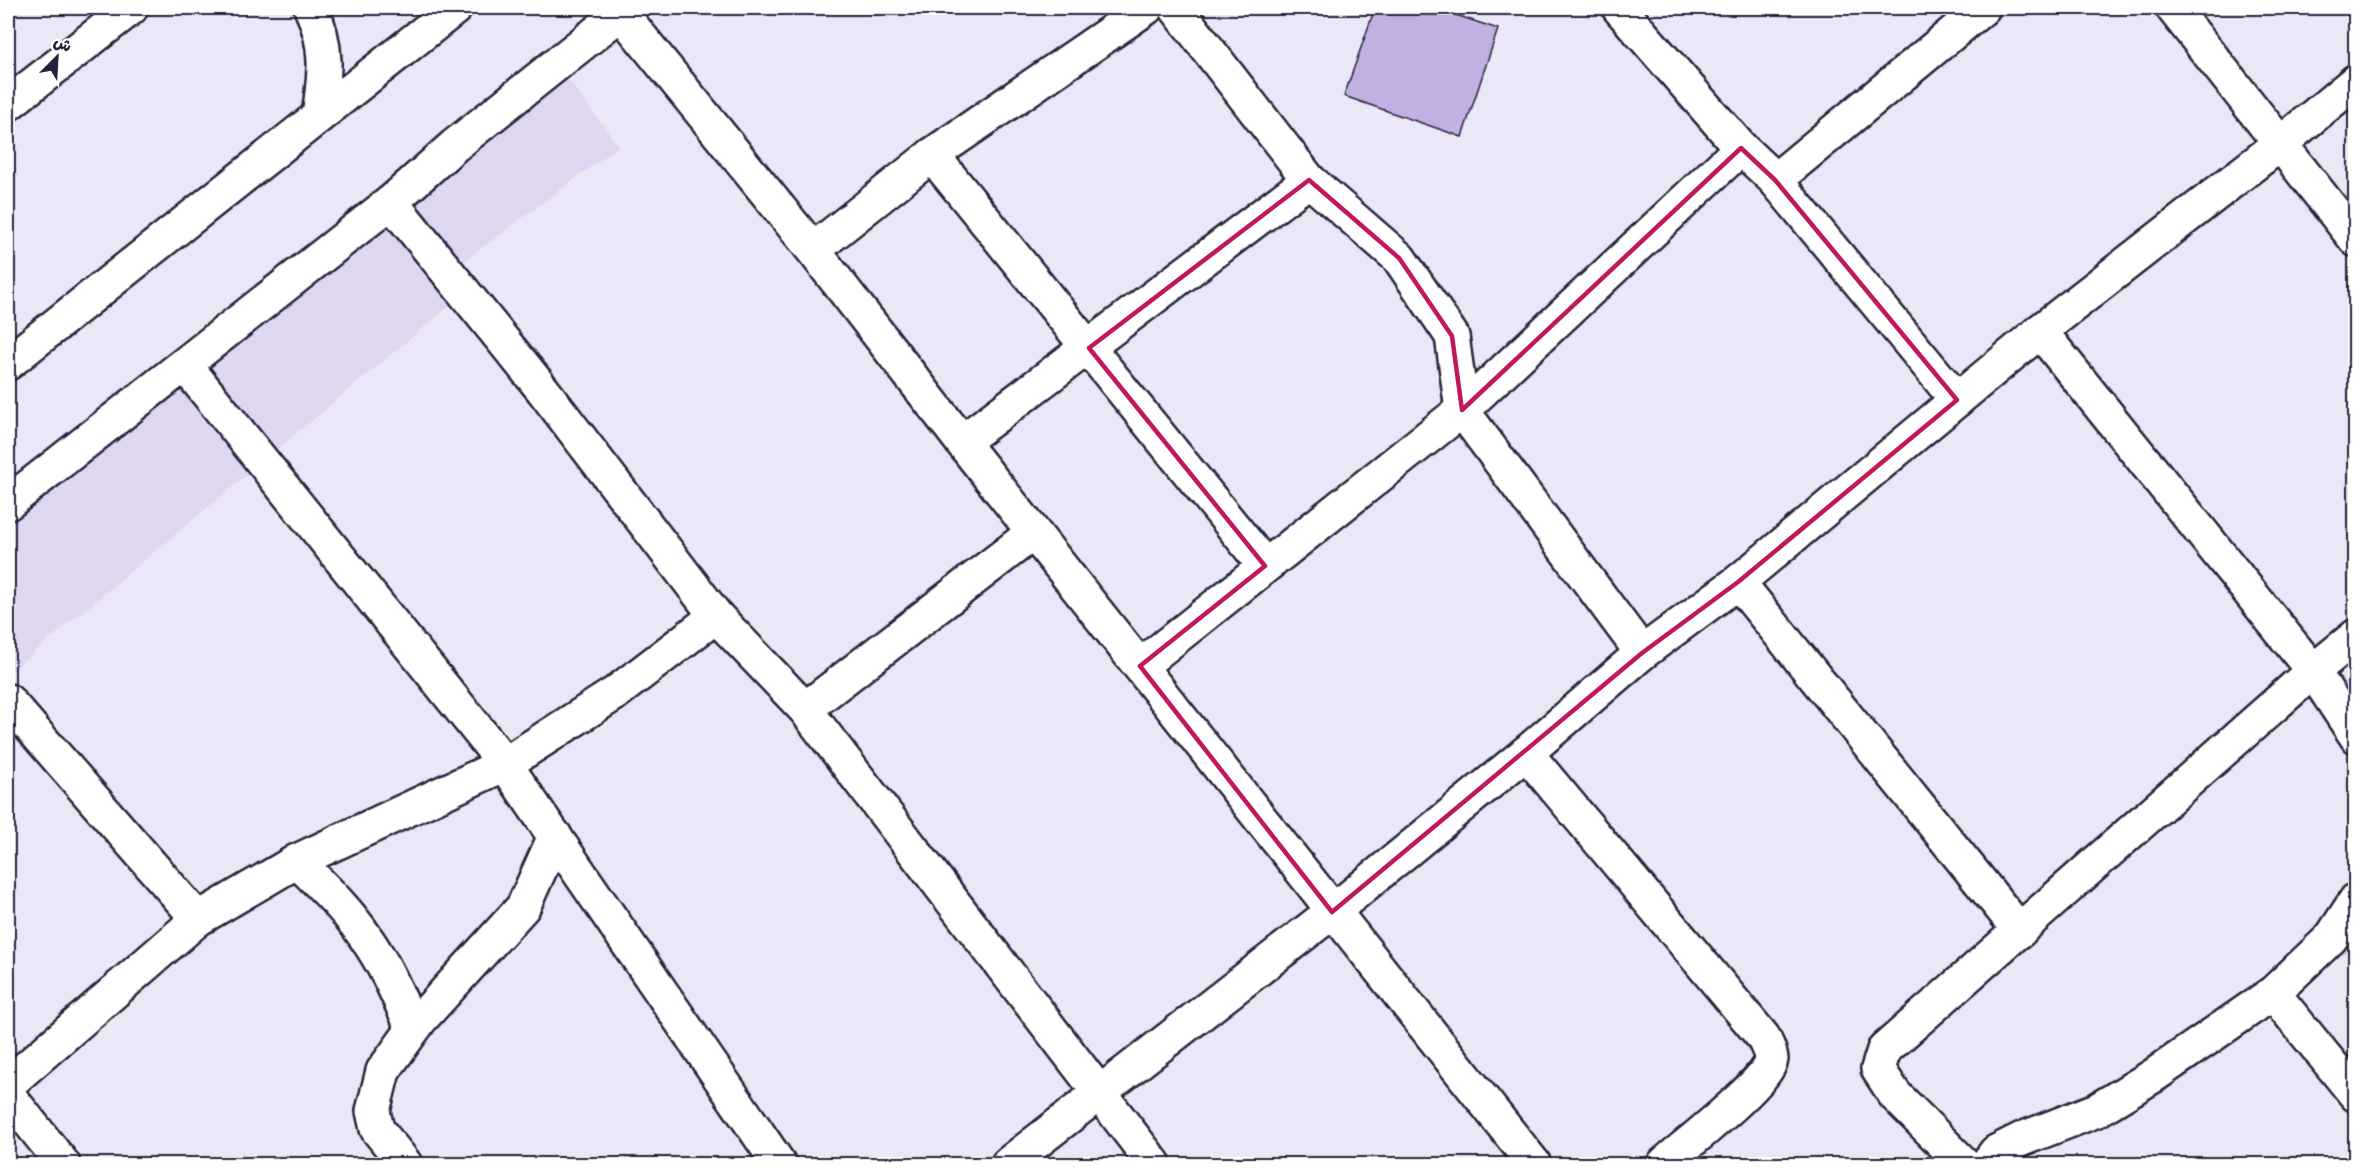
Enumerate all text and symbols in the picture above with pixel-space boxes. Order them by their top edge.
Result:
north arrow [27,27,87,87]
text: ش [49,31,75,60]

